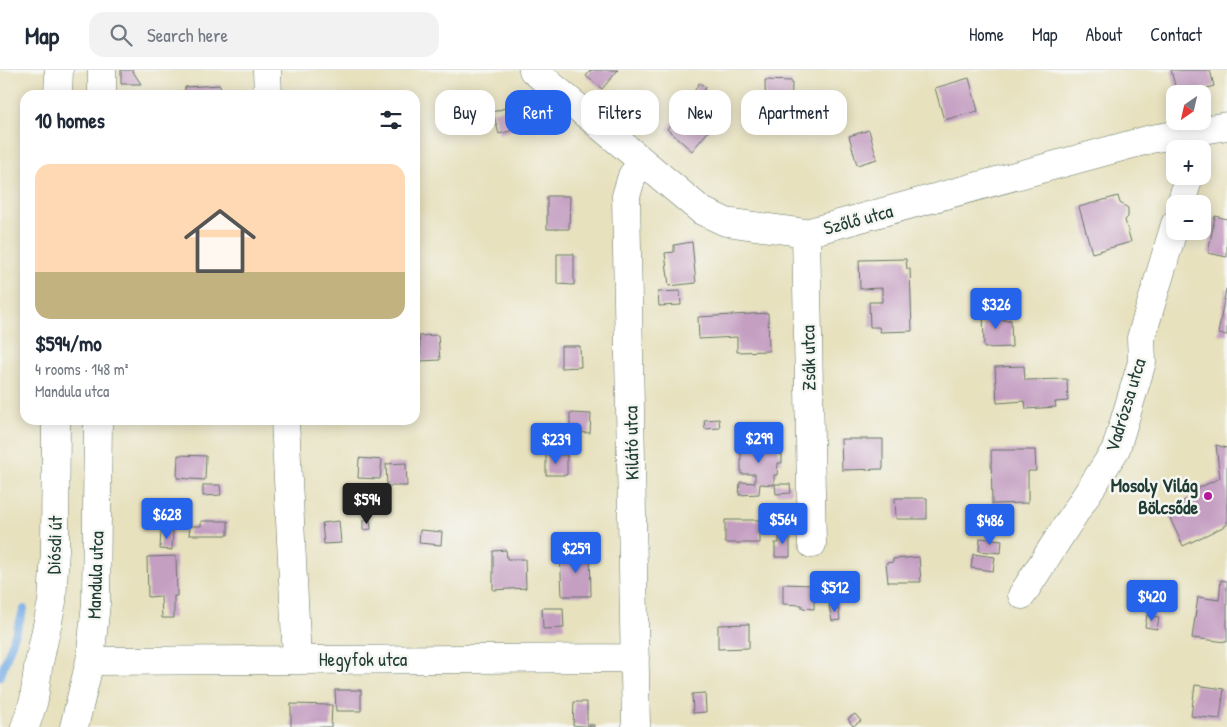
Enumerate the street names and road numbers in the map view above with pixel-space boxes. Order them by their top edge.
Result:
street label: Szőlő utca [821,197,896,241]
street label: Zsák utca [794,324,822,391]
street label: Vadrózsa utca [1098,354,1152,455]
street label: Kilátó utca [617,405,645,480]
street label: Diósdi út [40,515,68,575]
street label: Mandula utca [80,530,110,620]
street label: Hegyfok utca [319,646,408,672]

